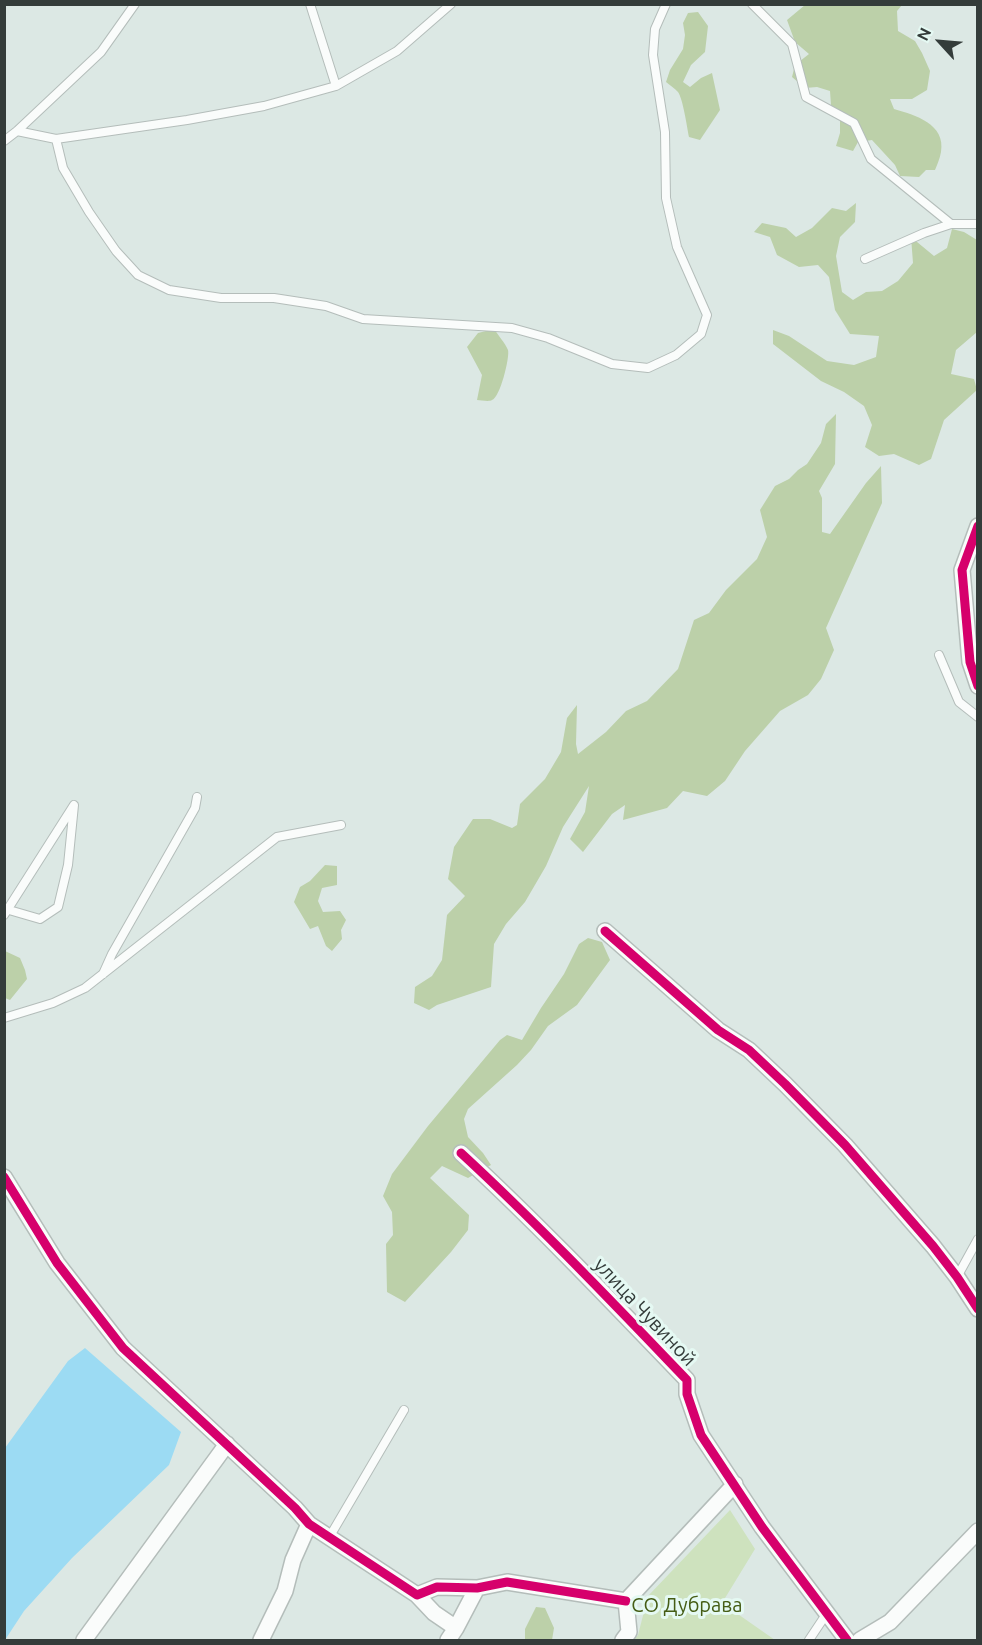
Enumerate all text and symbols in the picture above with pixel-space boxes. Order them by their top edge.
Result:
north arrow [910,12,970,72]
text: N [913,25,935,43]
street label: улица Чувиной [589,1253,701,1371]
park label: СО Дубрава [631,1593,743,1617]

